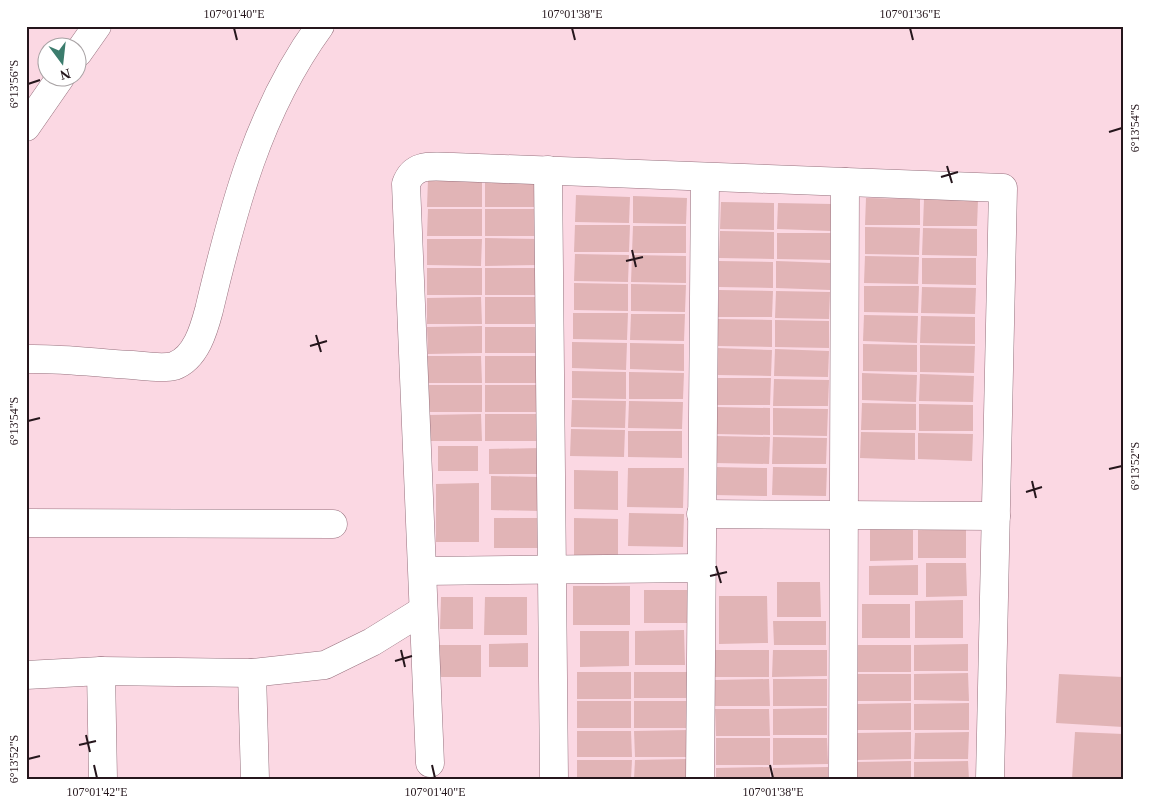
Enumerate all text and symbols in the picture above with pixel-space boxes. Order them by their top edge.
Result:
text: 107°01'40"E [203,7,265,21]
text: 107°01'38"E [541,7,603,21]
text: 107°01'36"E [879,7,941,21]
north arrow [38,38,88,88]
text: 6°13'56"S [7,60,21,108]
text: N [58,66,72,83]
text: 6°13'54"S [1128,104,1142,152]
text: 6°13'54"S [7,397,21,445]
text: 6°13'52"S [1128,442,1142,490]
text: 6°13'52"S [7,735,21,783]
text: 107°01'42"E [66,785,128,799]
text: 107°01'40"E [404,785,466,799]
text: 107°01'38"E [742,785,804,799]

